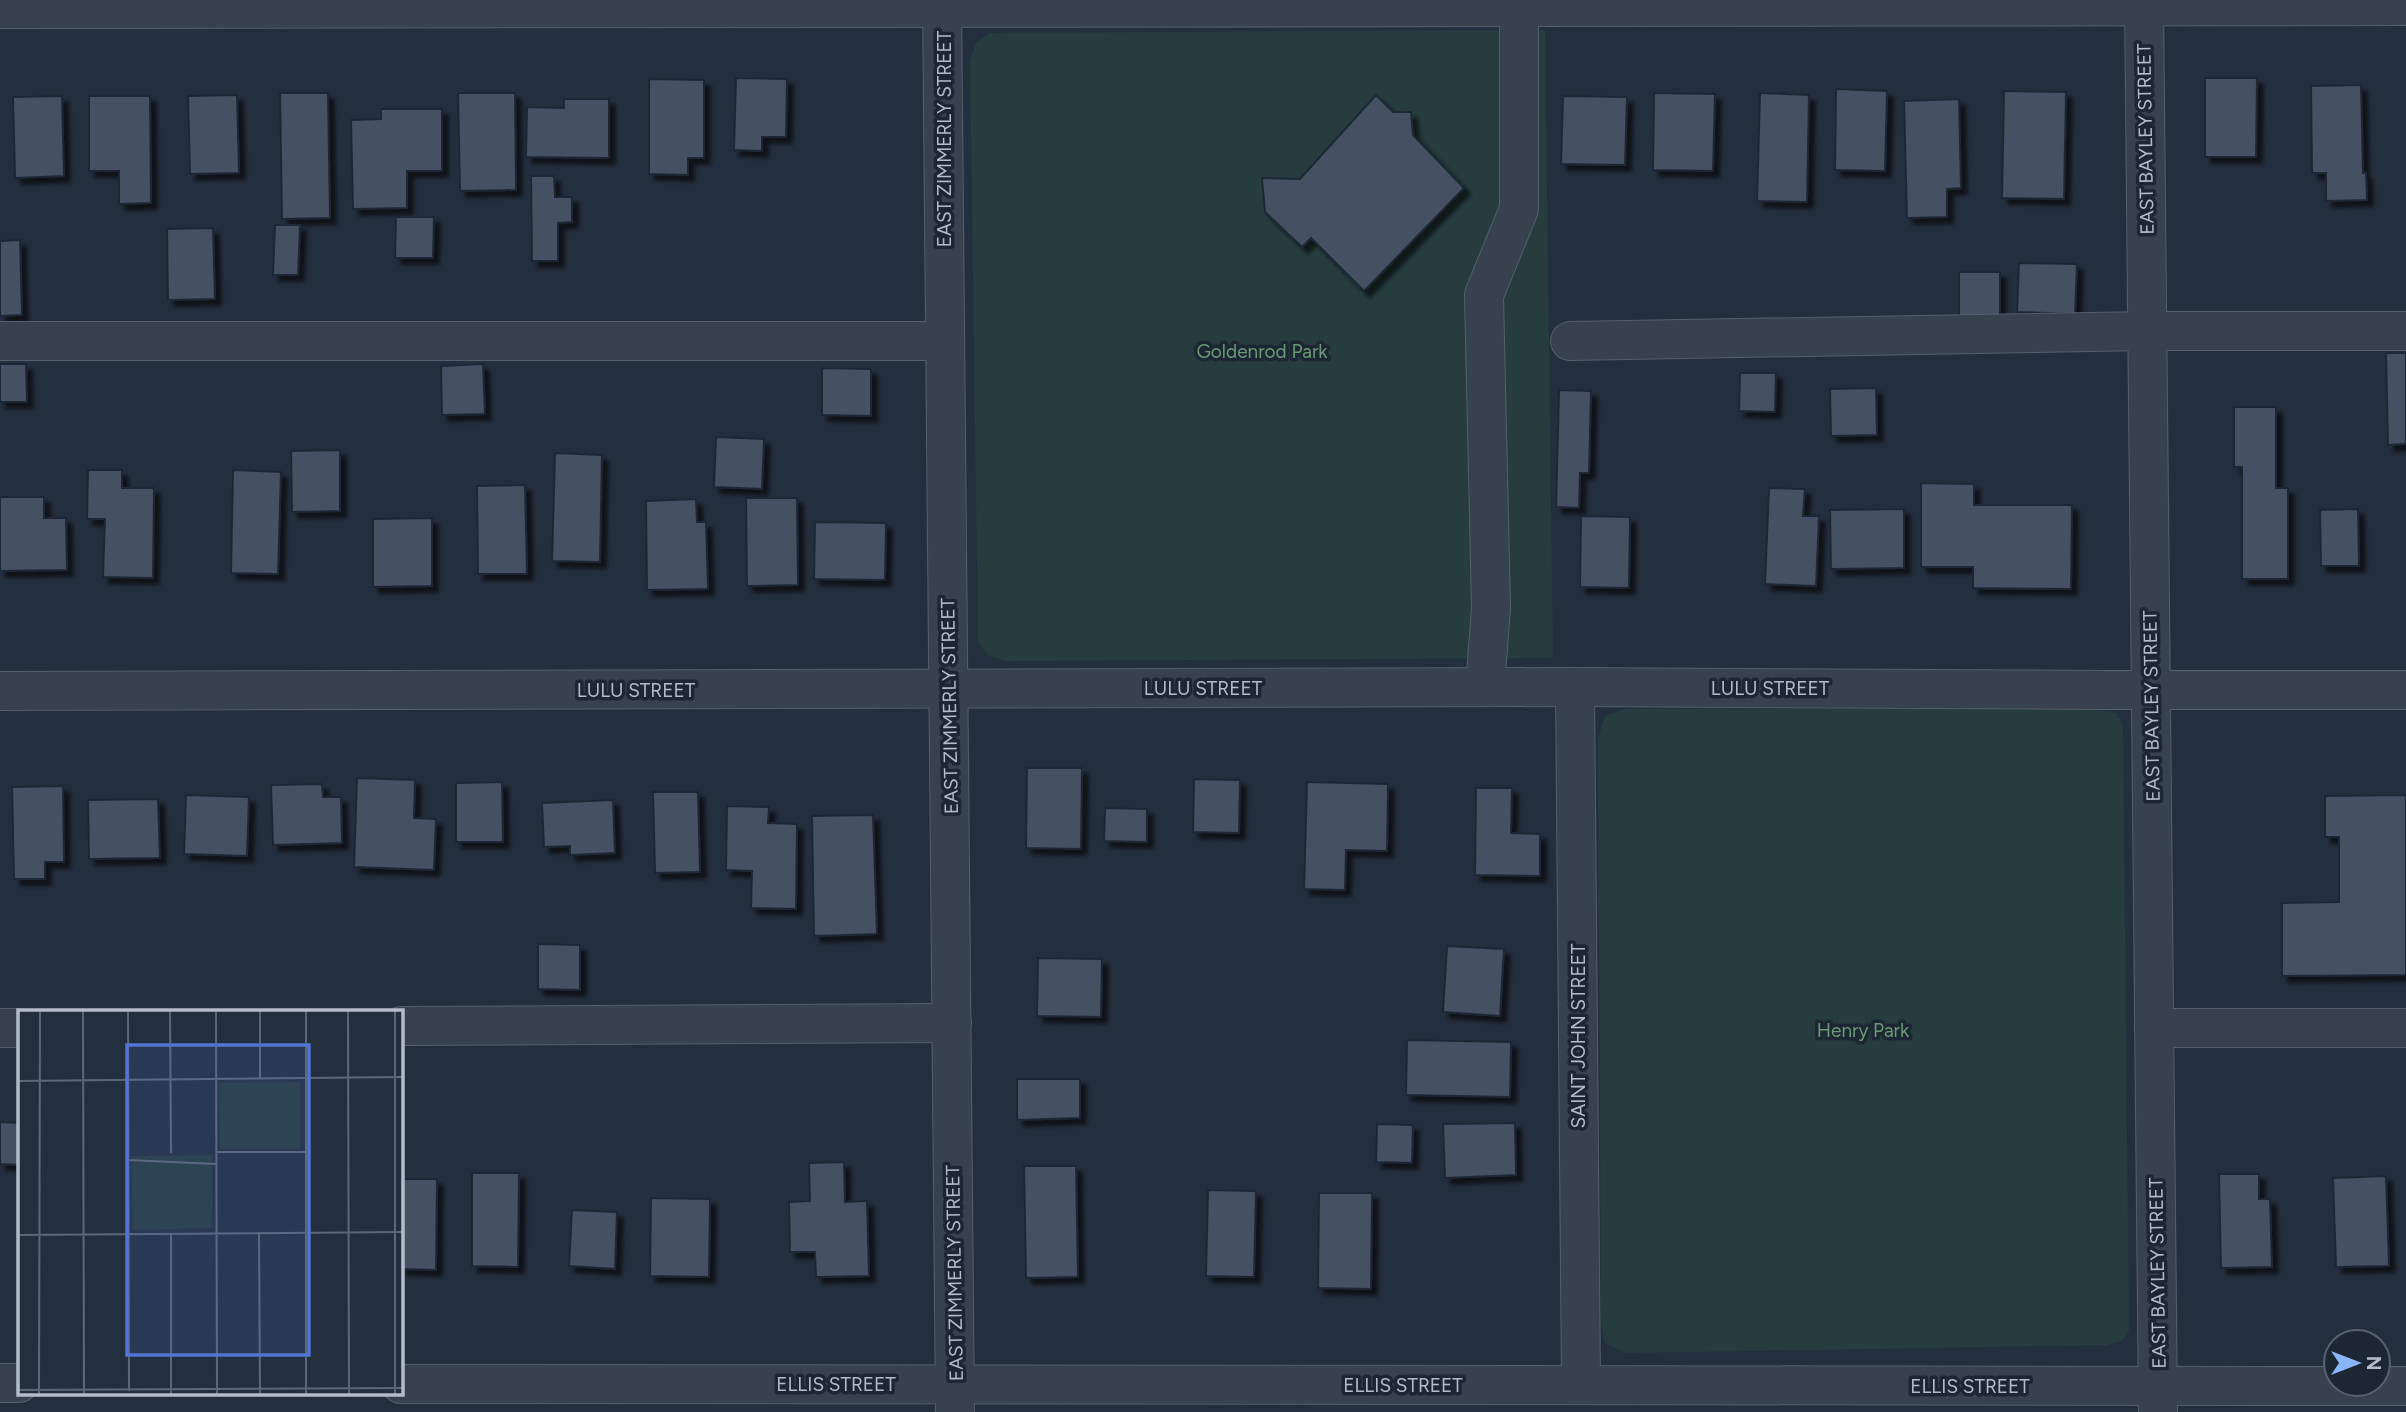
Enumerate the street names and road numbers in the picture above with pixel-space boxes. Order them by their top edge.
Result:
street label: EAST ZIMMERLY STREET [933,30,956,247]
street label: EAST BAYLEY STREET [2132,43,2159,235]
street label: EAST ZIMMERLY STREET [936,597,963,814]
street label: EAST BAYLEY STREET [2138,610,2165,802]
street label: LULU STREET [1144,677,1263,700]
street label: LULU STREET [1711,677,1830,700]
street label: LULU STREET [577,679,696,702]
street label: SAINT JOHN STREET [1567,943,1590,1128]
street label: EAST ZIMMERLY STREET [941,1164,968,1381]
street label: EAST BAYLEY STREET [2144,1177,2171,1369]
street label: ELLIS STREET [776,1373,896,1396]
street label: ELLIS STREET [1343,1374,1463,1397]
street label: ELLIS STREET [1910,1375,2030,1398]

